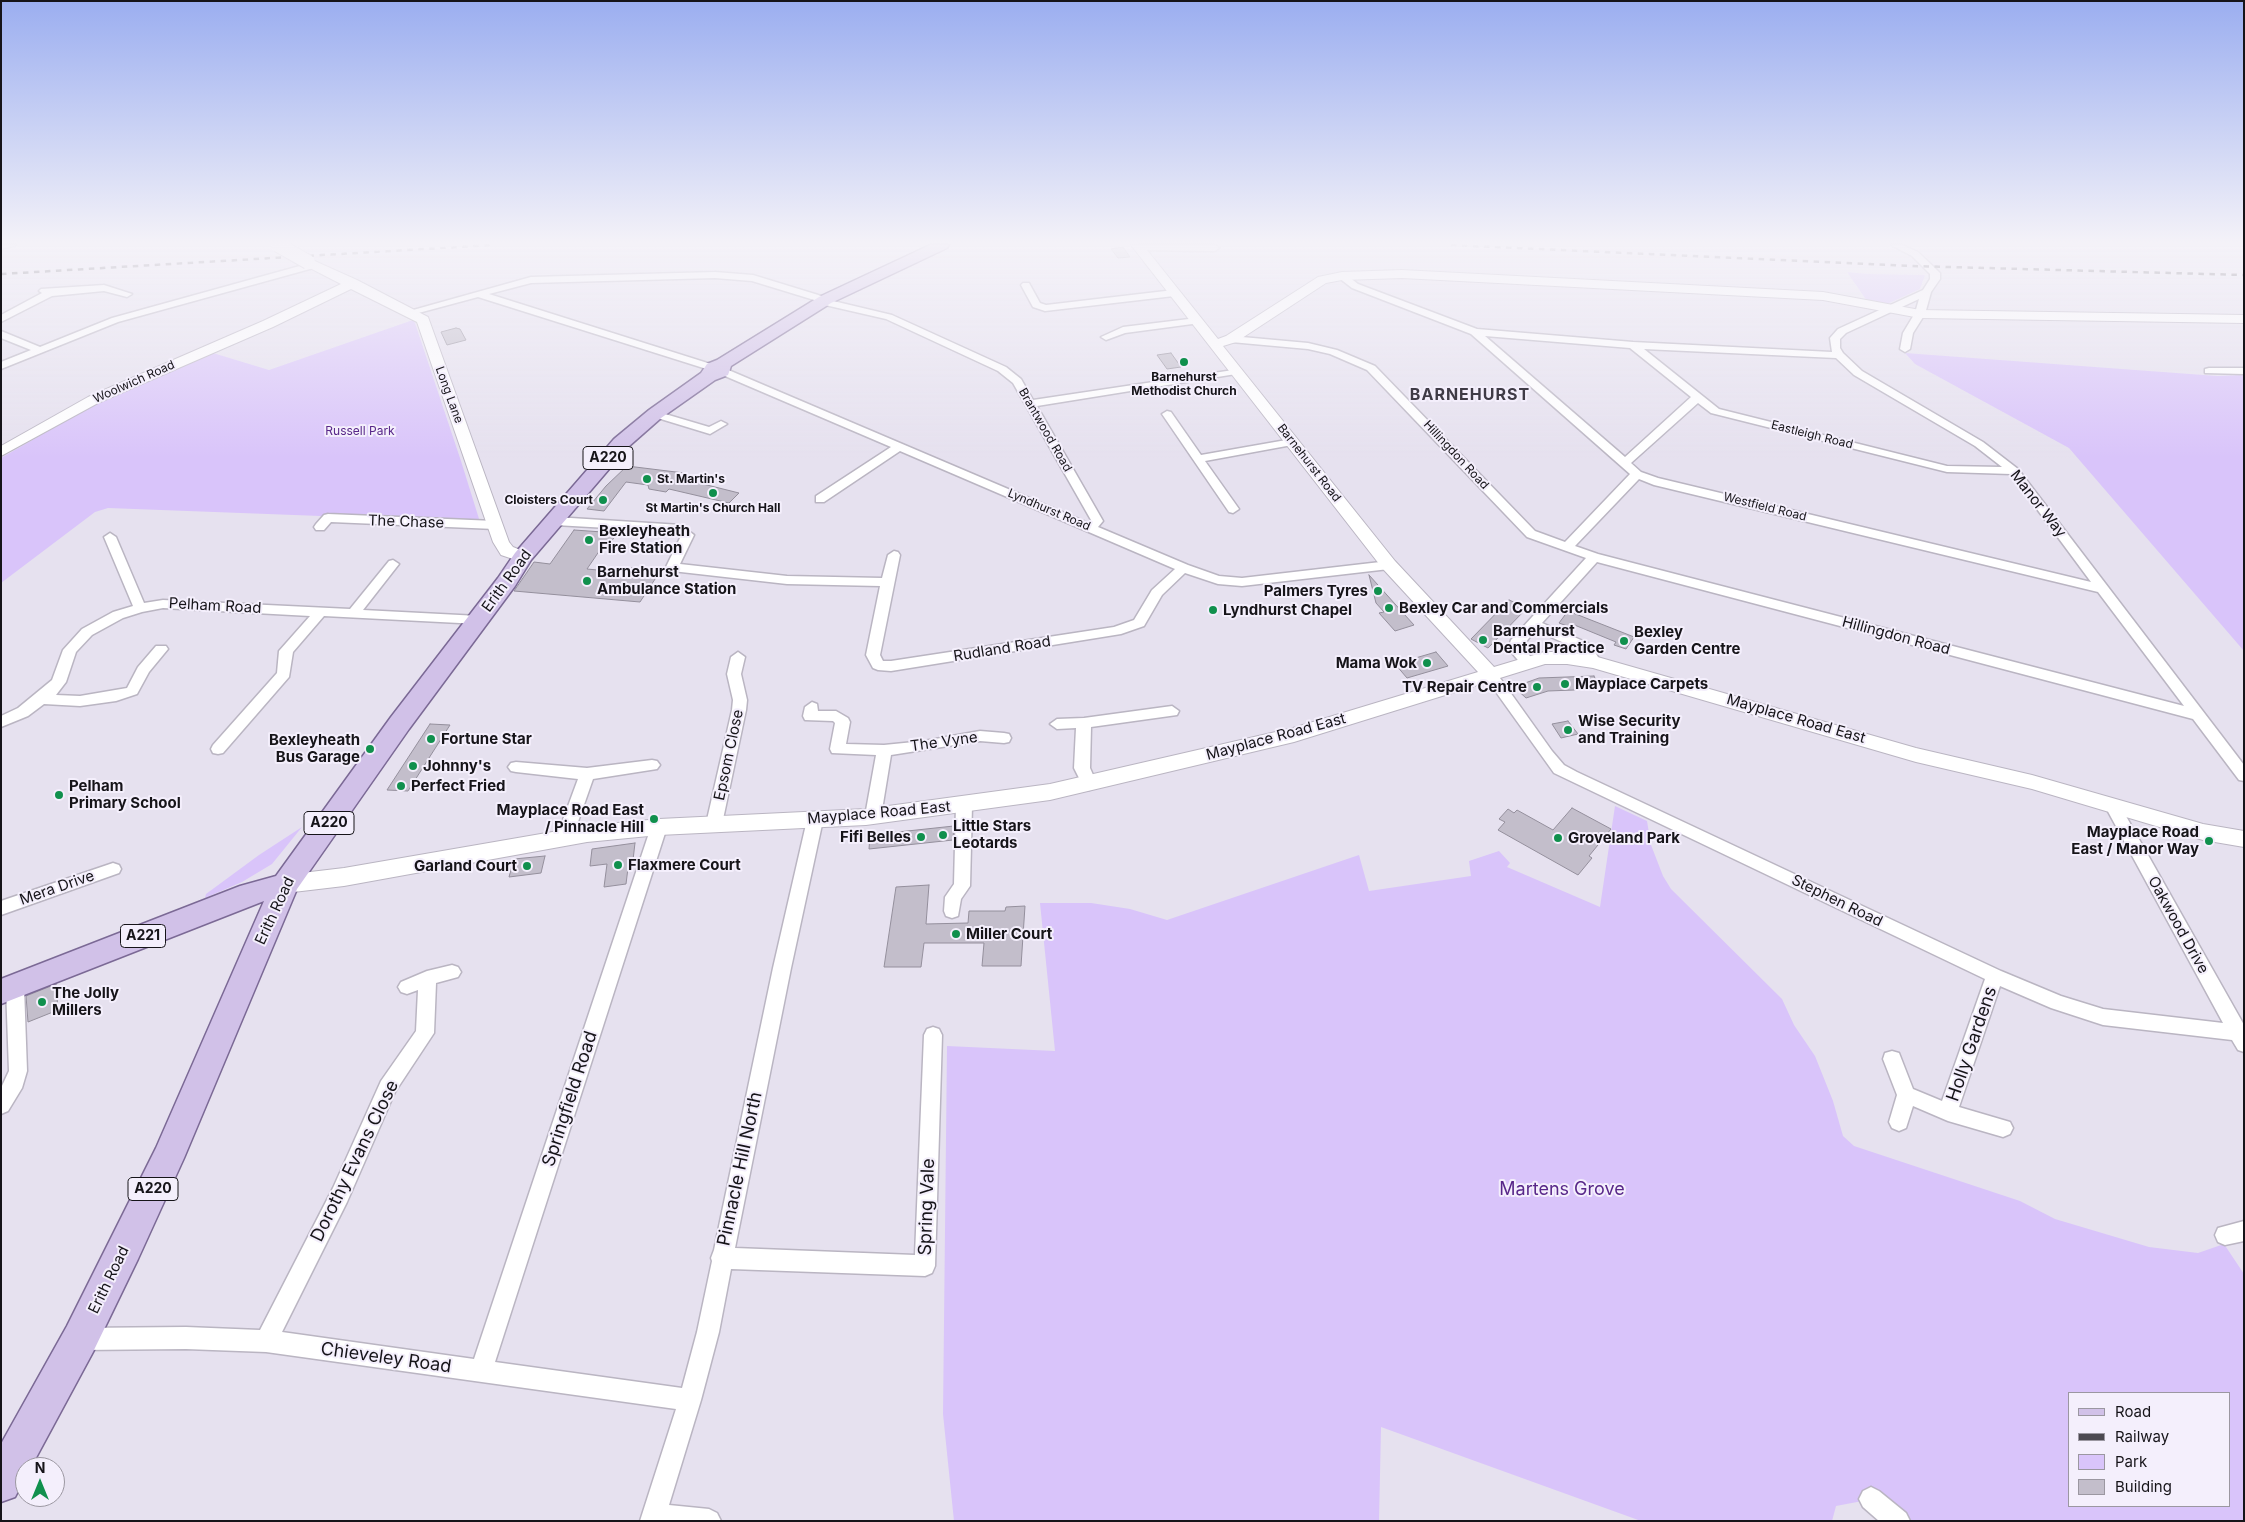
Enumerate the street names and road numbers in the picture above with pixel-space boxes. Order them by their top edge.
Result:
street label: Woolwich Road [91,358,177,406]
street label: Long Lane [432,365,466,425]
street label: Brantwood Road [1015,386,1075,474]
street label: Hillingdon Road [1420,418,1492,492]
street label: Eastleigh Road [1770,418,1854,452]
street label: Barnehurst Road [1274,421,1344,505]
road number: A220 [583,446,633,469]
street label: Manor Way [2006,467,2070,541]
street label: Lyndhurst Road [1005,486,1093,534]
street label: Westfield Road [1722,490,1808,524]
street label: The Chase [367,512,445,532]
street label: Erith Road [478,546,536,616]
street label: Pelham Road [168,595,262,617]
street label: Hillingdon Road [1840,613,1952,659]
street label: Rudland Road [952,632,1052,666]
street label: Mayplace Road East [1724,691,1868,747]
street label: Epsom Close [711,708,747,802]
street label: Mayplace Road East [1204,710,1348,764]
street label: The Vyne [909,728,979,756]
street label: Mayplace Road East [807,798,951,828]
road number: A220 [304,811,354,834]
street label: Mera Drive [17,867,97,909]
street label: Stephen Road [1788,871,1886,931]
street label: Oakwood Drive [2144,873,2212,977]
street label: Erith Road [251,874,299,948]
road number: A221 [120,924,166,948]
street label: Holly Gardens [1942,984,2002,1104]
street label: Springfield Road [538,1029,602,1169]
street label: Dorothy Evans Close [307,1077,403,1245]
street label: Pinnacle Hill North [713,1090,767,1248]
street label: Spring Vale [915,1158,939,1256]
road number: A220 [128,1178,178,1200]
street label: Erith Road [85,1243,133,1317]
street label: Chieveley Road [319,1338,453,1378]

